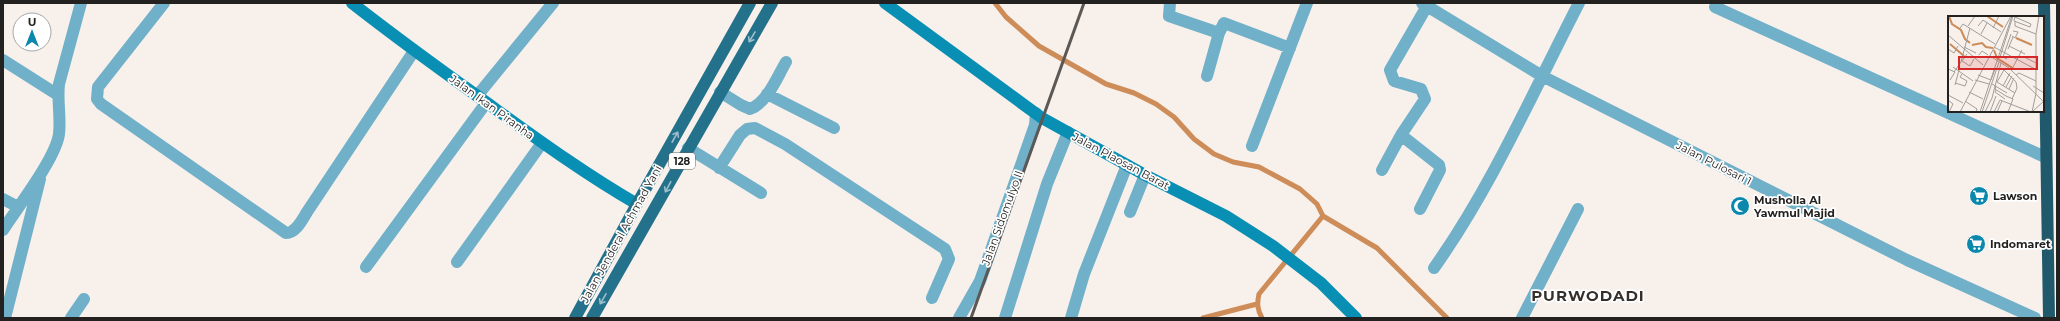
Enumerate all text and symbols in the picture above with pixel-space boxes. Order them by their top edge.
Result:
north arrow [12,12,52,52]
text: U [28,15,36,29]
inset map [1948,16,2044,112]
one-way arrow [747,31,755,43]
street label: Jalan Ikan Piranha [446,71,537,142]
street label: Jalan Plaosan Barat [1069,129,1172,193]
one-way arrow [672,131,679,143]
street label: Jalan Pulosari 1 [1673,137,1754,188]
road number: 128 [669,153,695,169]
street label: Jalan Jenderal Achmad Yani [577,163,665,306]
street label: Jalan Sidomulyo II [978,169,1026,268]
one-way arrow [664,181,671,193]
supermarket icon: Lawson [1968,185,1990,207]
place label: Lawson [1993,189,2037,203]
place label: Musholla Al Yawmul Majid [1753,193,1835,220]
mosque icon: Musholla Al Yawmul Majid [1729,195,1751,217]
supermarket icon: Indomaret [1965,233,1987,255]
place label: Indomaret [1990,237,2051,251]
district label: PURWODADI [1531,286,1645,305]
one-way arrow [598,293,606,305]

